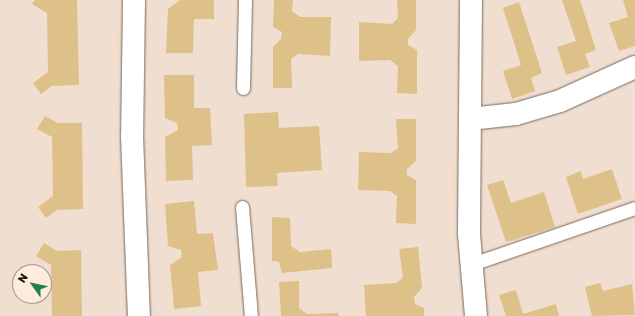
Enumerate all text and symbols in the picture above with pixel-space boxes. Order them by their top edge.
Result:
north arrow [12,264,52,304]
text: N [15,271,30,285]

